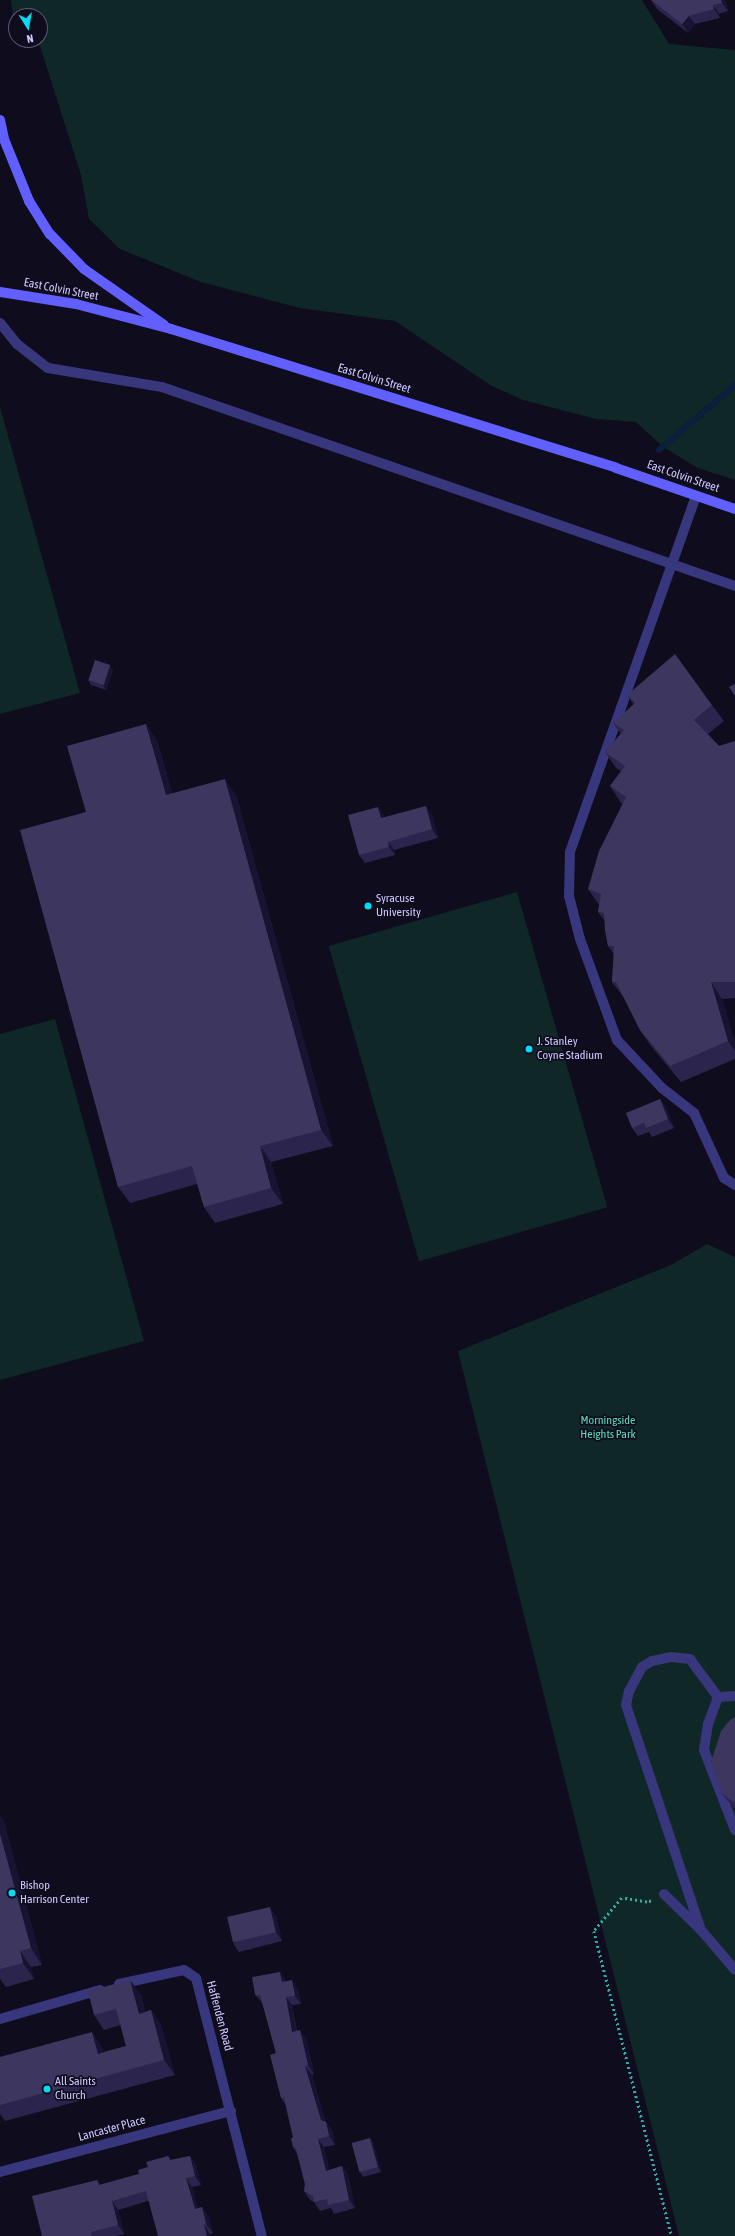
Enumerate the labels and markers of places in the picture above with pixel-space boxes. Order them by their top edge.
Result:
place label: Syracuse University [376,892,421,920]
marker: Syracuse University [363,901,373,911]
place label: J. Stanley Coyne Stadium [537,1035,603,1063]
marker: J. Stanley Coyne Stadium [524,1044,534,1054]
place label: Bishop Harrison Center [20,1879,89,1907]
marker: Bishop Harrison Center [7,1888,17,1898]
place label: All Saints Church [55,2075,96,2103]
marker: All Saints Church [42,2084,52,2094]

